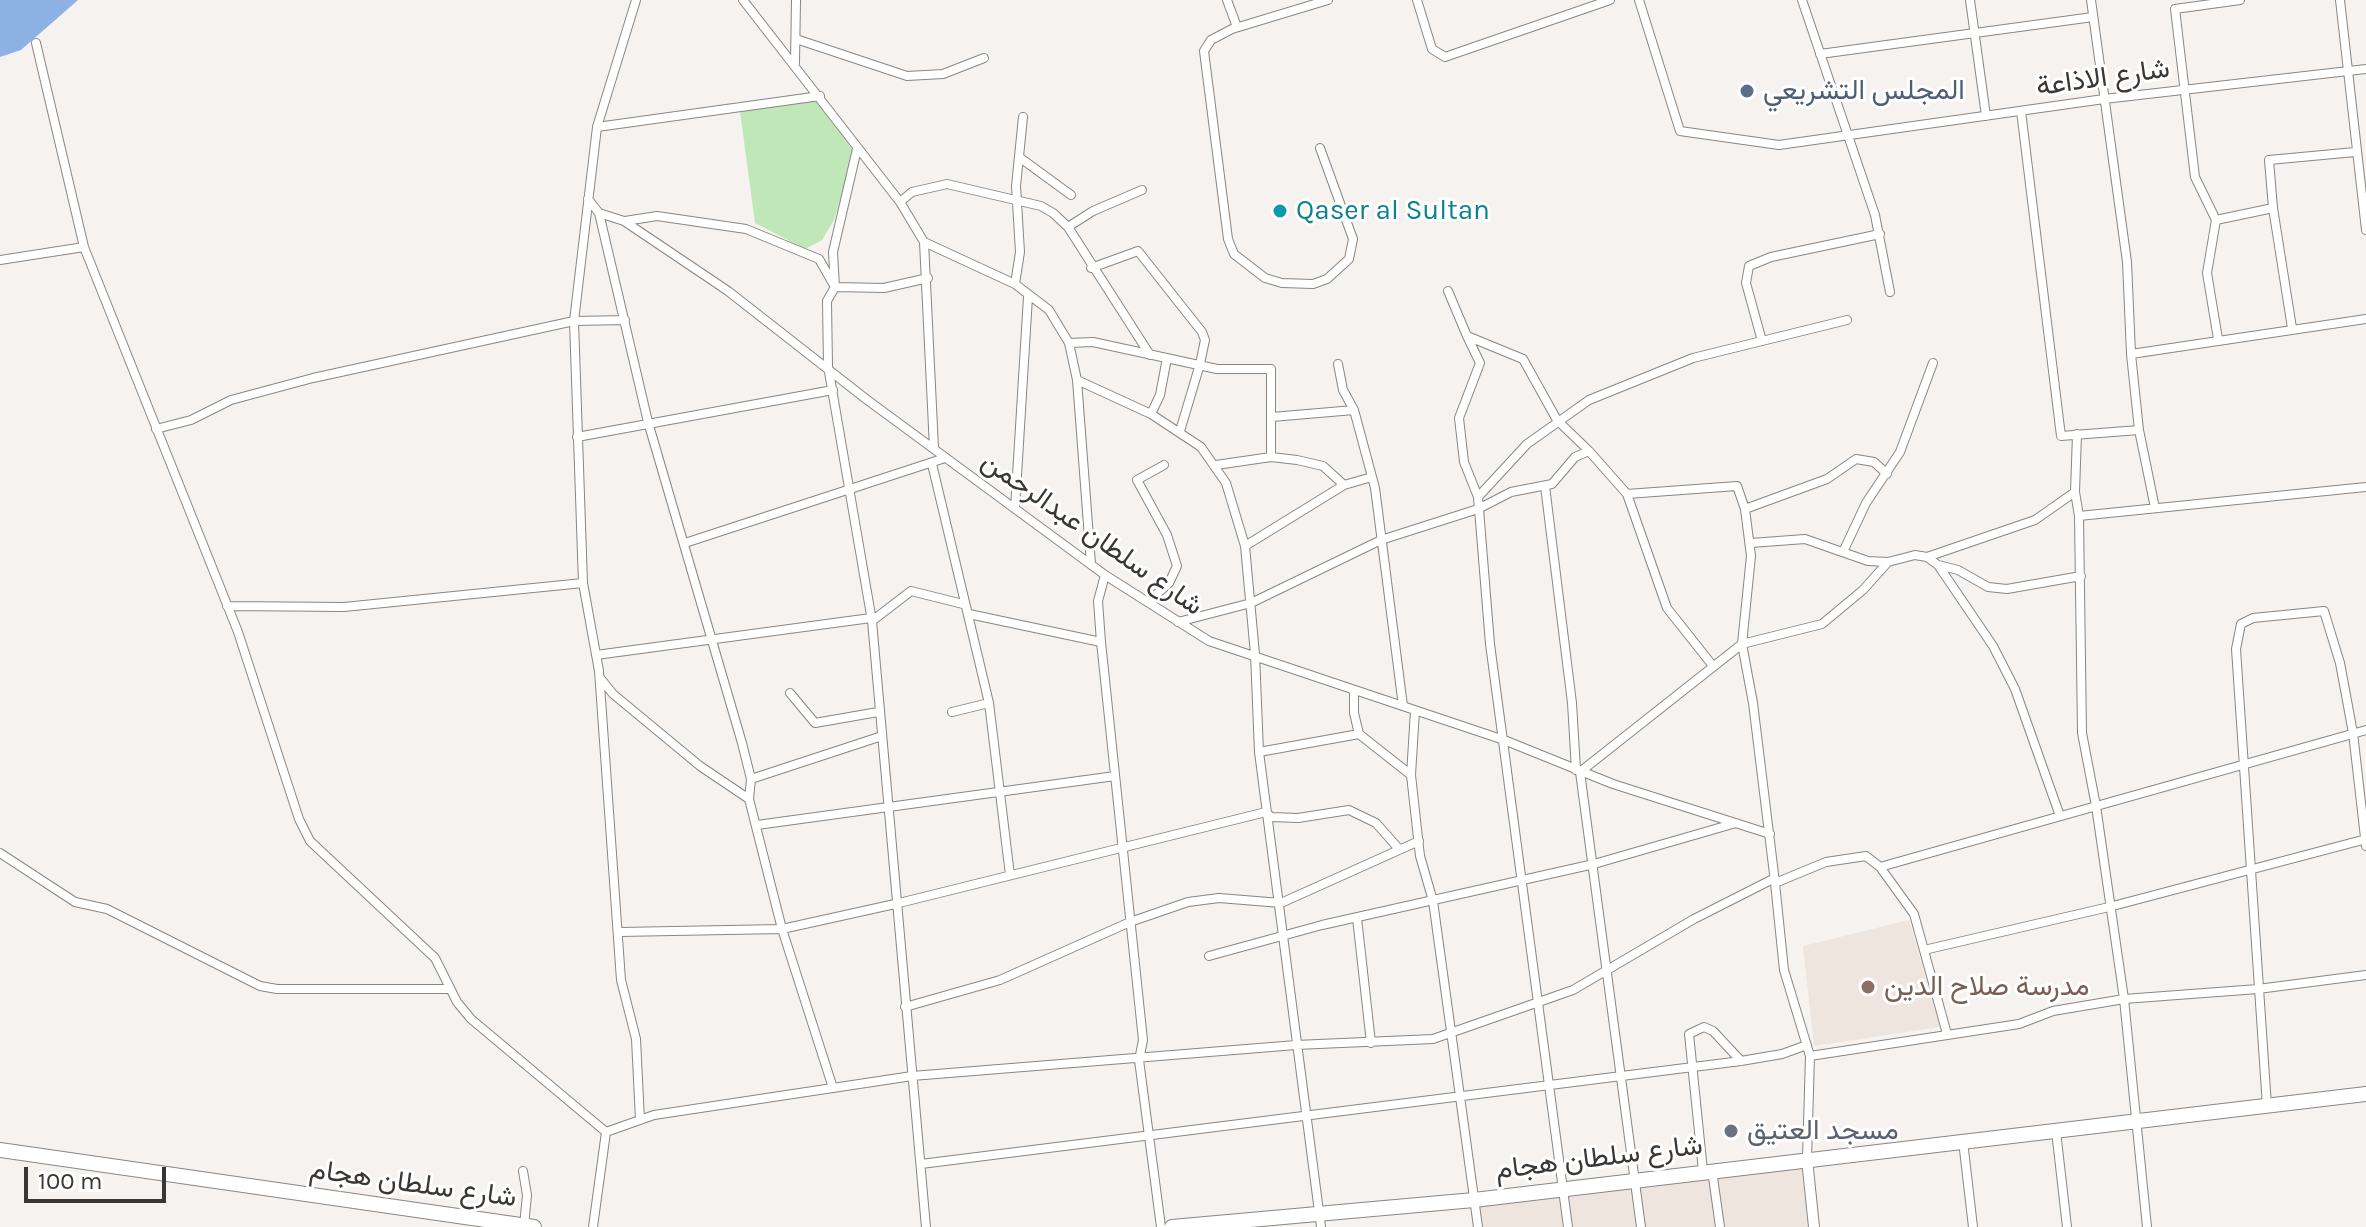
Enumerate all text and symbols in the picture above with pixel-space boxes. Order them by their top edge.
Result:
street label: شارع الاذاعة [2034,52,2172,104]
place label: المجلس التشريعي [1763,74,1965,108]
marker: المجلس التشريعي [1738,82,1756,100]
place label: Qaser al Sultan [1296,194,1490,228]
marker: Qaser al Sultan [1271,202,1289,220]
street label: شارع سلطان عبدالرحمن [975,445,1209,623]
place label: مدرسة صلاح الدين [1884,970,2089,1004]
marker: مدرسة صلاح الدين [1859,978,1877,996]
place label: مسجد العتيق [1747,1114,1899,1148]
marker: مسجد العتيق [1722,1122,1740,1140]
street label: شارع سلطان هجام [1494,1129,1704,1187]
scale bar [28,1151,170,1201]
street label: شارع سلطان هجام [308,1153,518,1215]
text: 100 m [38,1167,103,1195]

